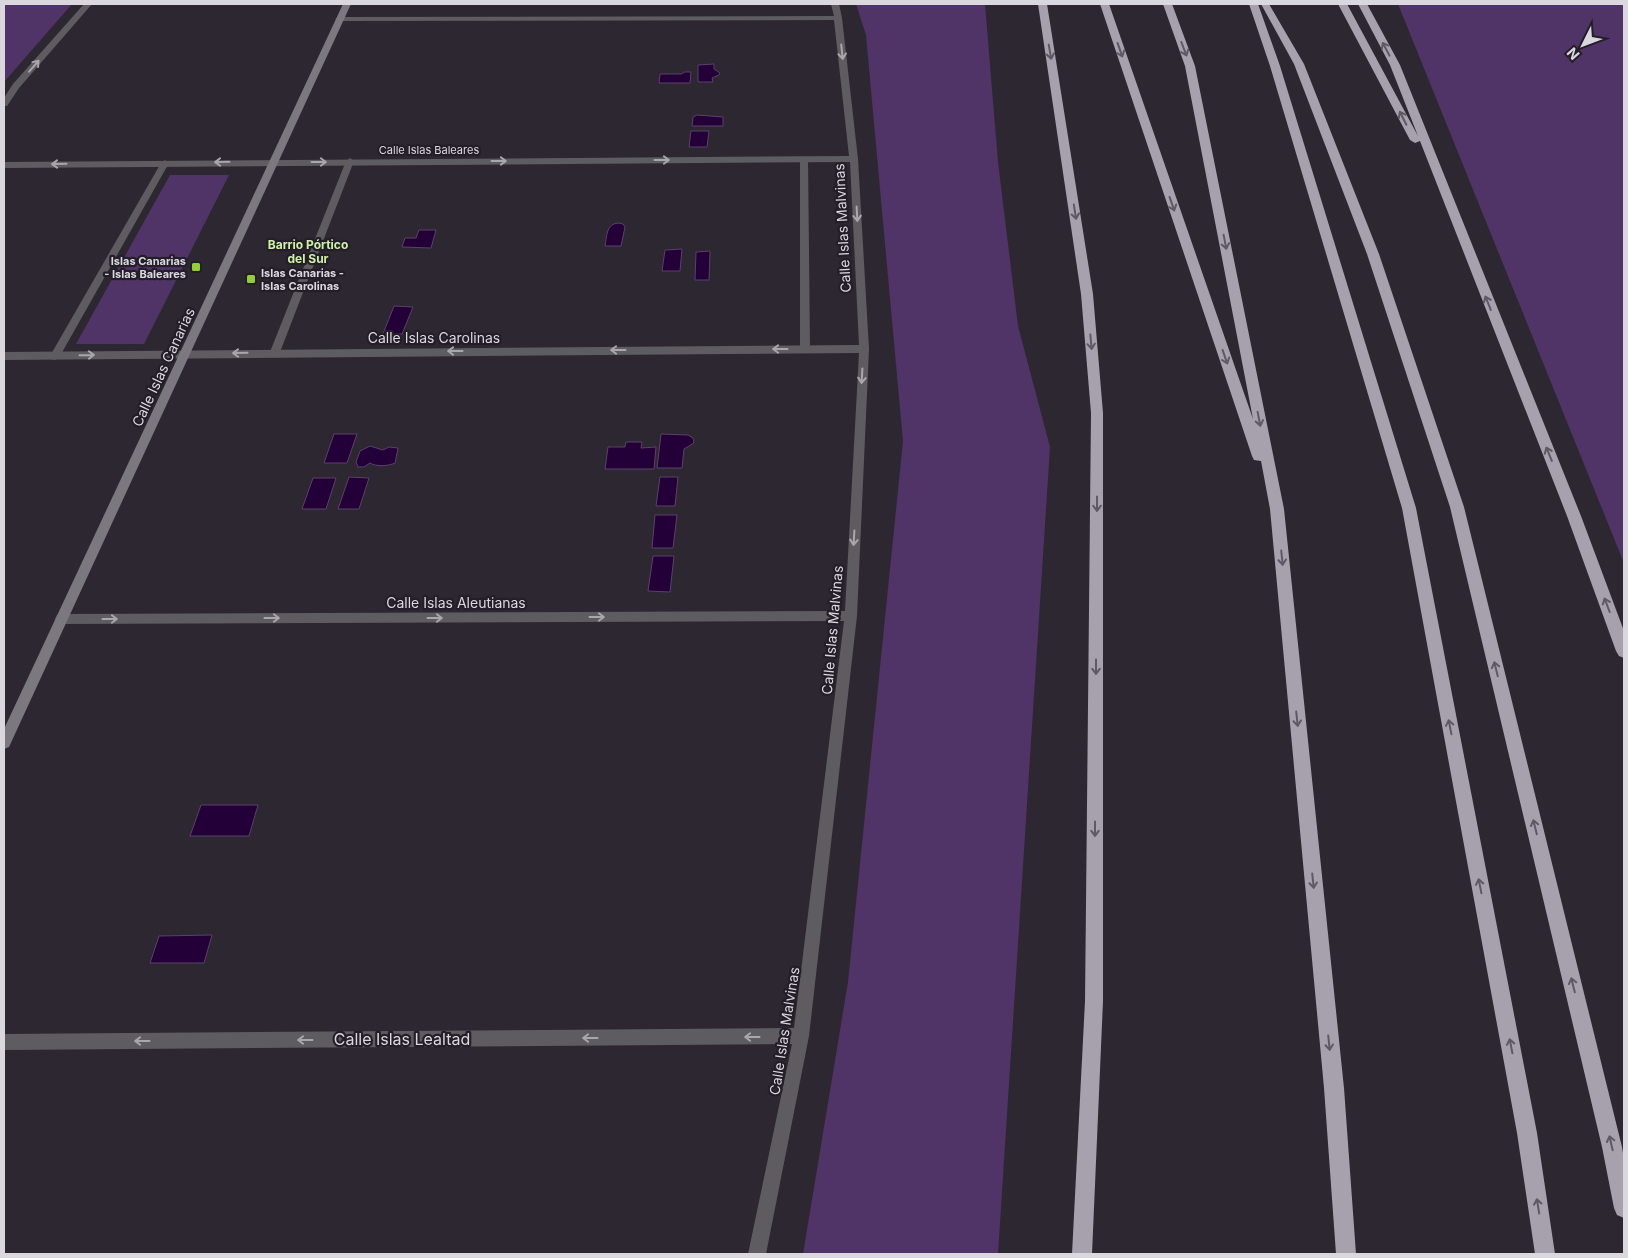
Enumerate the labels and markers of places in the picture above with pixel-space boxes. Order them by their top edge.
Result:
place label: Islas Canarias - Islas Baleares [104,254,186,281]
marker: Islas Canarias - Islas Baleares [190,261,202,273]
place label: Islas Canarias - Islas Carolinas [261,266,344,293]
marker: Islas Canarias - Islas Carolinas [245,273,257,285]

